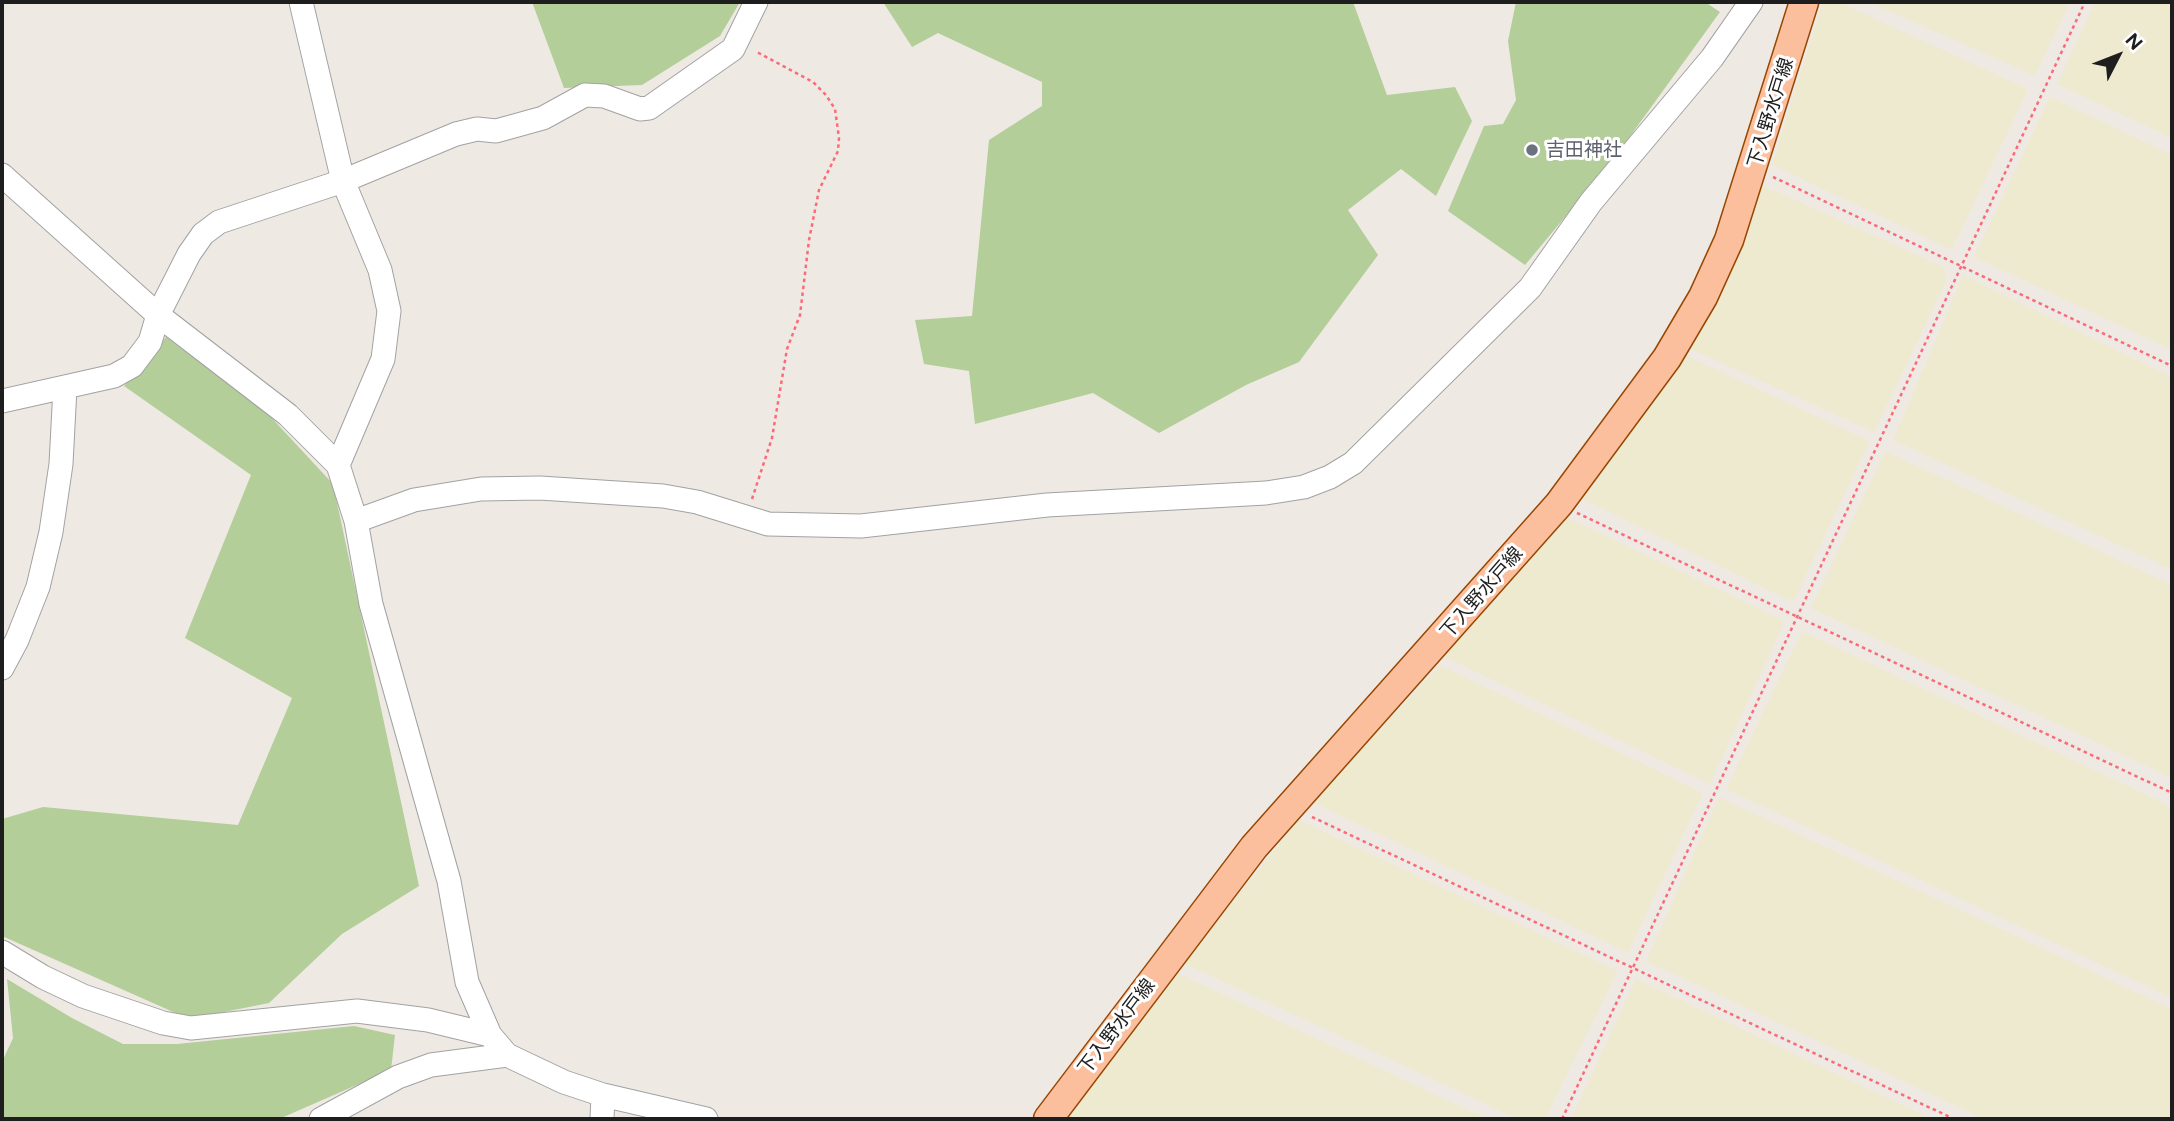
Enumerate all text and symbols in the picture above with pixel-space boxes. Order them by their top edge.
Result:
north arrow [2083,21,2153,91]
text: N [2121,28,2147,55]
street label: 下入野水戸線 [1743,55,1799,171]
place label: 吉田神社 [1546,139,1622,161]
marker: 吉田神社 [1524,142,1540,158]
street label: 下入野水戸線 [1436,543,1528,643]
street label: 下入野水戸線 [1074,975,1160,1079]

